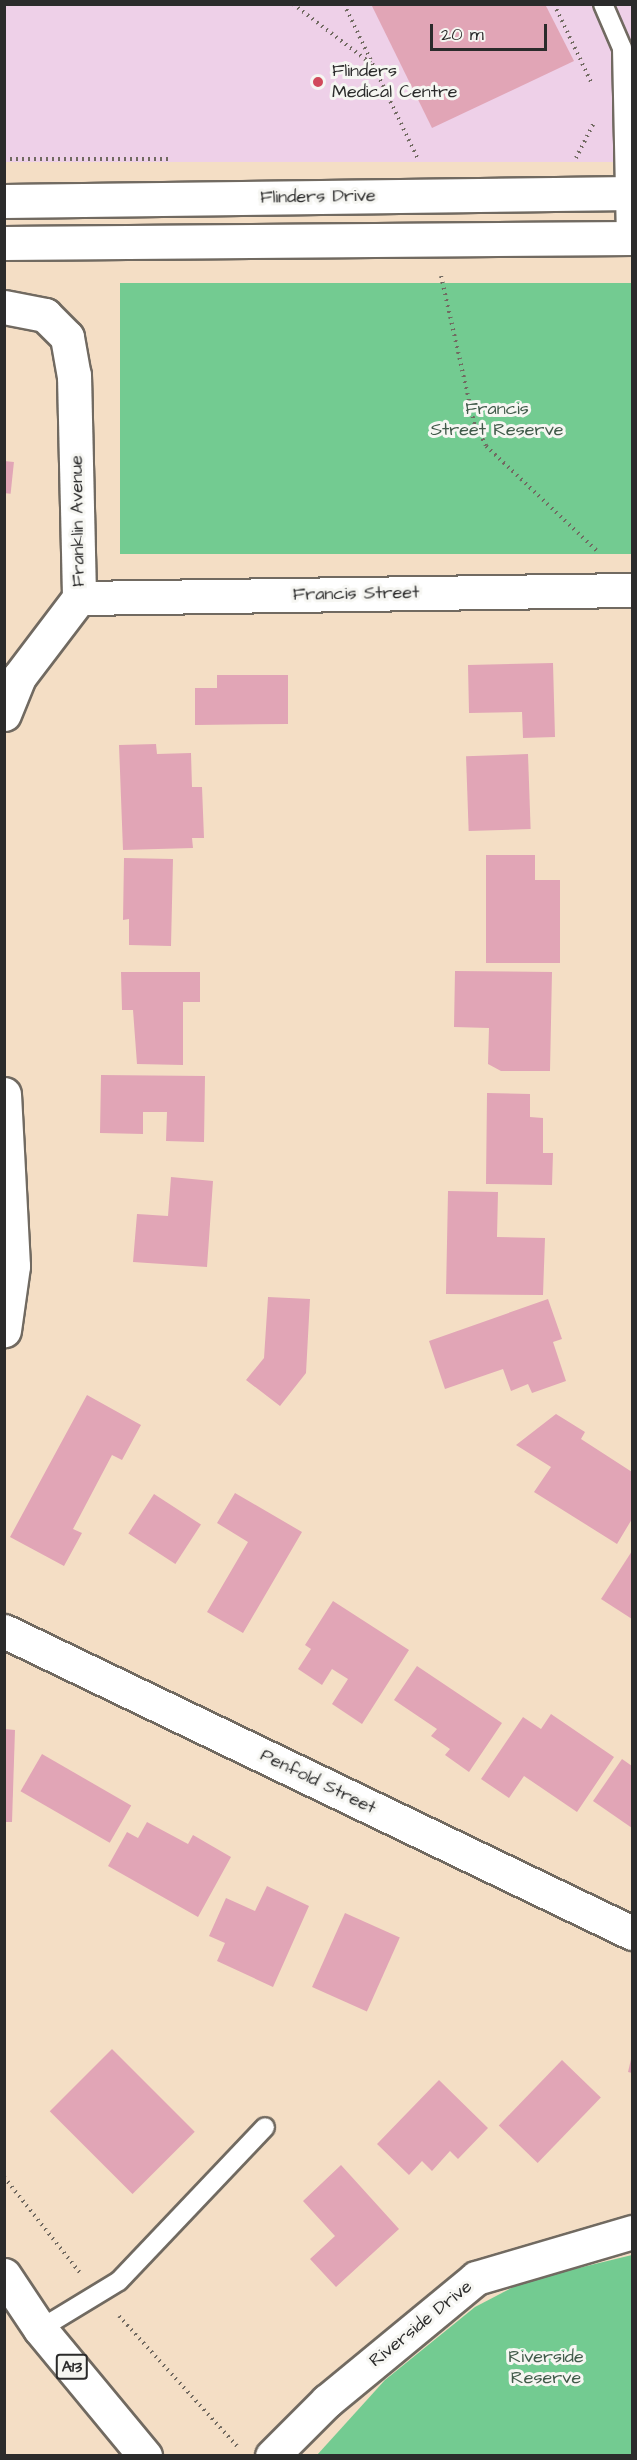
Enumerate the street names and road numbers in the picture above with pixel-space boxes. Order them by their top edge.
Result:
street label: Flinders Drive [260,185,376,209]
street label: Franklin Avenue [66,455,90,587]
street label: Francis Street [293,582,419,606]
street label: Penfold Street [257,1745,379,1819]
street label: Riverside Drive [365,2276,477,2372]
road number: A13 [56,2354,88,2380]

